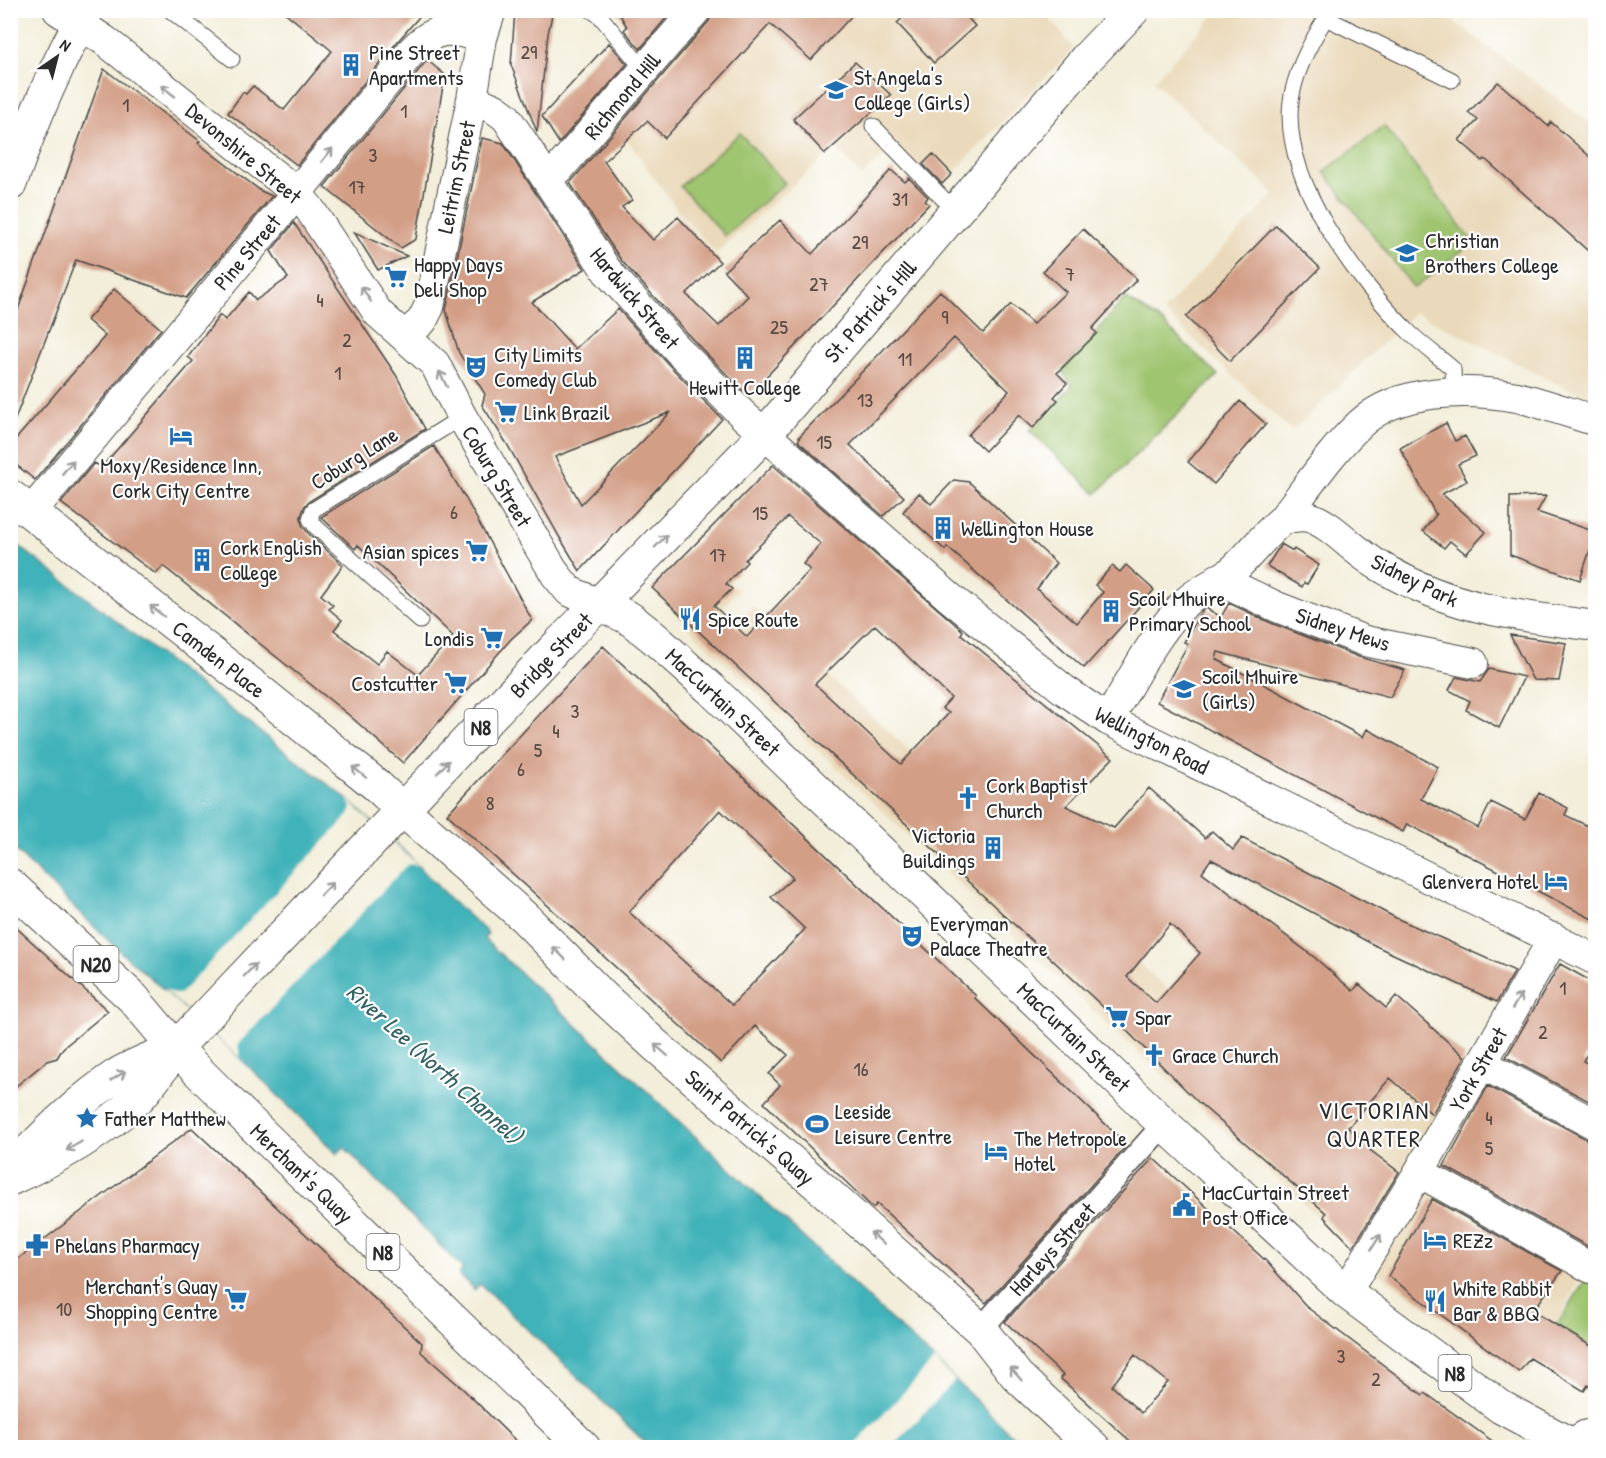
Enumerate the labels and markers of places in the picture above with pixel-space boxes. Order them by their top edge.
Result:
place label: Pine Street Apartments [369,37,464,92]
building icon: Pine Street Apartments [338,52,364,78]
place label: St Angela's College (Girls) [854,62,970,117]
school or university icon: St Angela's College (Girls) [823,77,849,103]
place label: Christian Brothers College [1425,225,1559,280]
school or university icon: Christian Brothers College [1394,240,1420,266]
place label: Happy Days Deli Shop [414,249,503,304]
supermarket icon: Happy Days Deli Shop [383,264,409,290]
place label: City Limits Comedy Club [494,339,597,394]
building icon: Hewitt College [732,345,758,371]
theatre icon: City Limits Comedy Club [463,354,489,380]
place label: Hewitt College [689,372,801,402]
place label: Link Brazil [524,397,610,427]
supermarket icon: Link Brazil [493,399,519,425]
hotel icon: Moxy/Residence Inn, Cork City Centre [168,423,194,449]
place label: Moxy/Residence Inn, Cork City Centre [100,450,262,505]
place label: Wellington House [961,513,1094,543]
building icon: Wellington House [930,515,956,541]
place label: Cork English College [220,532,322,587]
place label: Asian spices [363,536,459,566]
supermarket icon: Asian spices [464,538,490,564]
building icon: Cork English College [189,547,215,573]
place label: Scoil Mhuire Primary School [1129,583,1251,638]
building icon: Scoil Mhuire Primary School [1098,598,1124,624]
place label: Spice Route [708,604,799,634]
restaurant icon: Spice Route [677,606,703,632]
place label: Londis [425,623,474,653]
supermarket icon: Londis [479,625,505,651]
place label: Scoil Mhuire (Girls) [1202,661,1299,716]
place label: Costcutter [351,668,439,698]
supermarket icon: Costcutter [443,670,469,696]
school or university icon: Scoil Mhuire (Girls) [1171,676,1197,702]
place label: Cork Baptist Church [986,770,1088,825]
church icon: Cork Baptist Church [955,785,981,811]
place label: Victoria Buildings [903,820,975,875]
building icon: Victoria Buildings [980,835,1006,861]
place label: Glenvera Hotel [1422,866,1538,896]
hotel icon: Glenvera Hotel [1543,868,1569,894]
place label: Everyman Palace Theatre [930,908,1048,963]
theatre icon: Everyman Palace Theatre [899,923,925,949]
place label: Spar [1135,1002,1172,1032]
supermarket icon: Spar [1104,1004,1130,1030]
place label: Grace Church [1172,1040,1278,1070]
church icon: Grace Church [1141,1042,1167,1068]
place label: Leeside Leisure Centre [835,1096,952,1151]
place label: Father Matthew [104,1103,226,1133]
place icon: Father Matthew [74,1105,100,1131]
sports icon: Leeside Leisure Centre [804,1111,830,1137]
place label: The Metropole Hotel [1014,1123,1127,1178]
hotel icon: The Metropole Hotel [983,1138,1009,1164]
place label: MacCurtain Street Post Office [1202,1177,1349,1232]
public building icon: MacCurtain Street Post Office [1171,1192,1197,1218]
place label: REZz [1453,1225,1493,1255]
hotel icon: REZz [1422,1227,1448,1253]
place label: Phelans Pharmacy [55,1230,200,1260]
pharmacy icon: Phelans Pharmacy [24,1232,50,1258]
place label: Merchant's Quay Shopping Centre [85,1271,218,1326]
place label: White Rabbit Bar & BBQ [1453,1273,1552,1328]
supermarket icon: Merchant's Quay Shopping Centre [223,1286,249,1312]
restaurant icon: White Rabbit Bar & BBQ [1422,1288,1448,1314]

